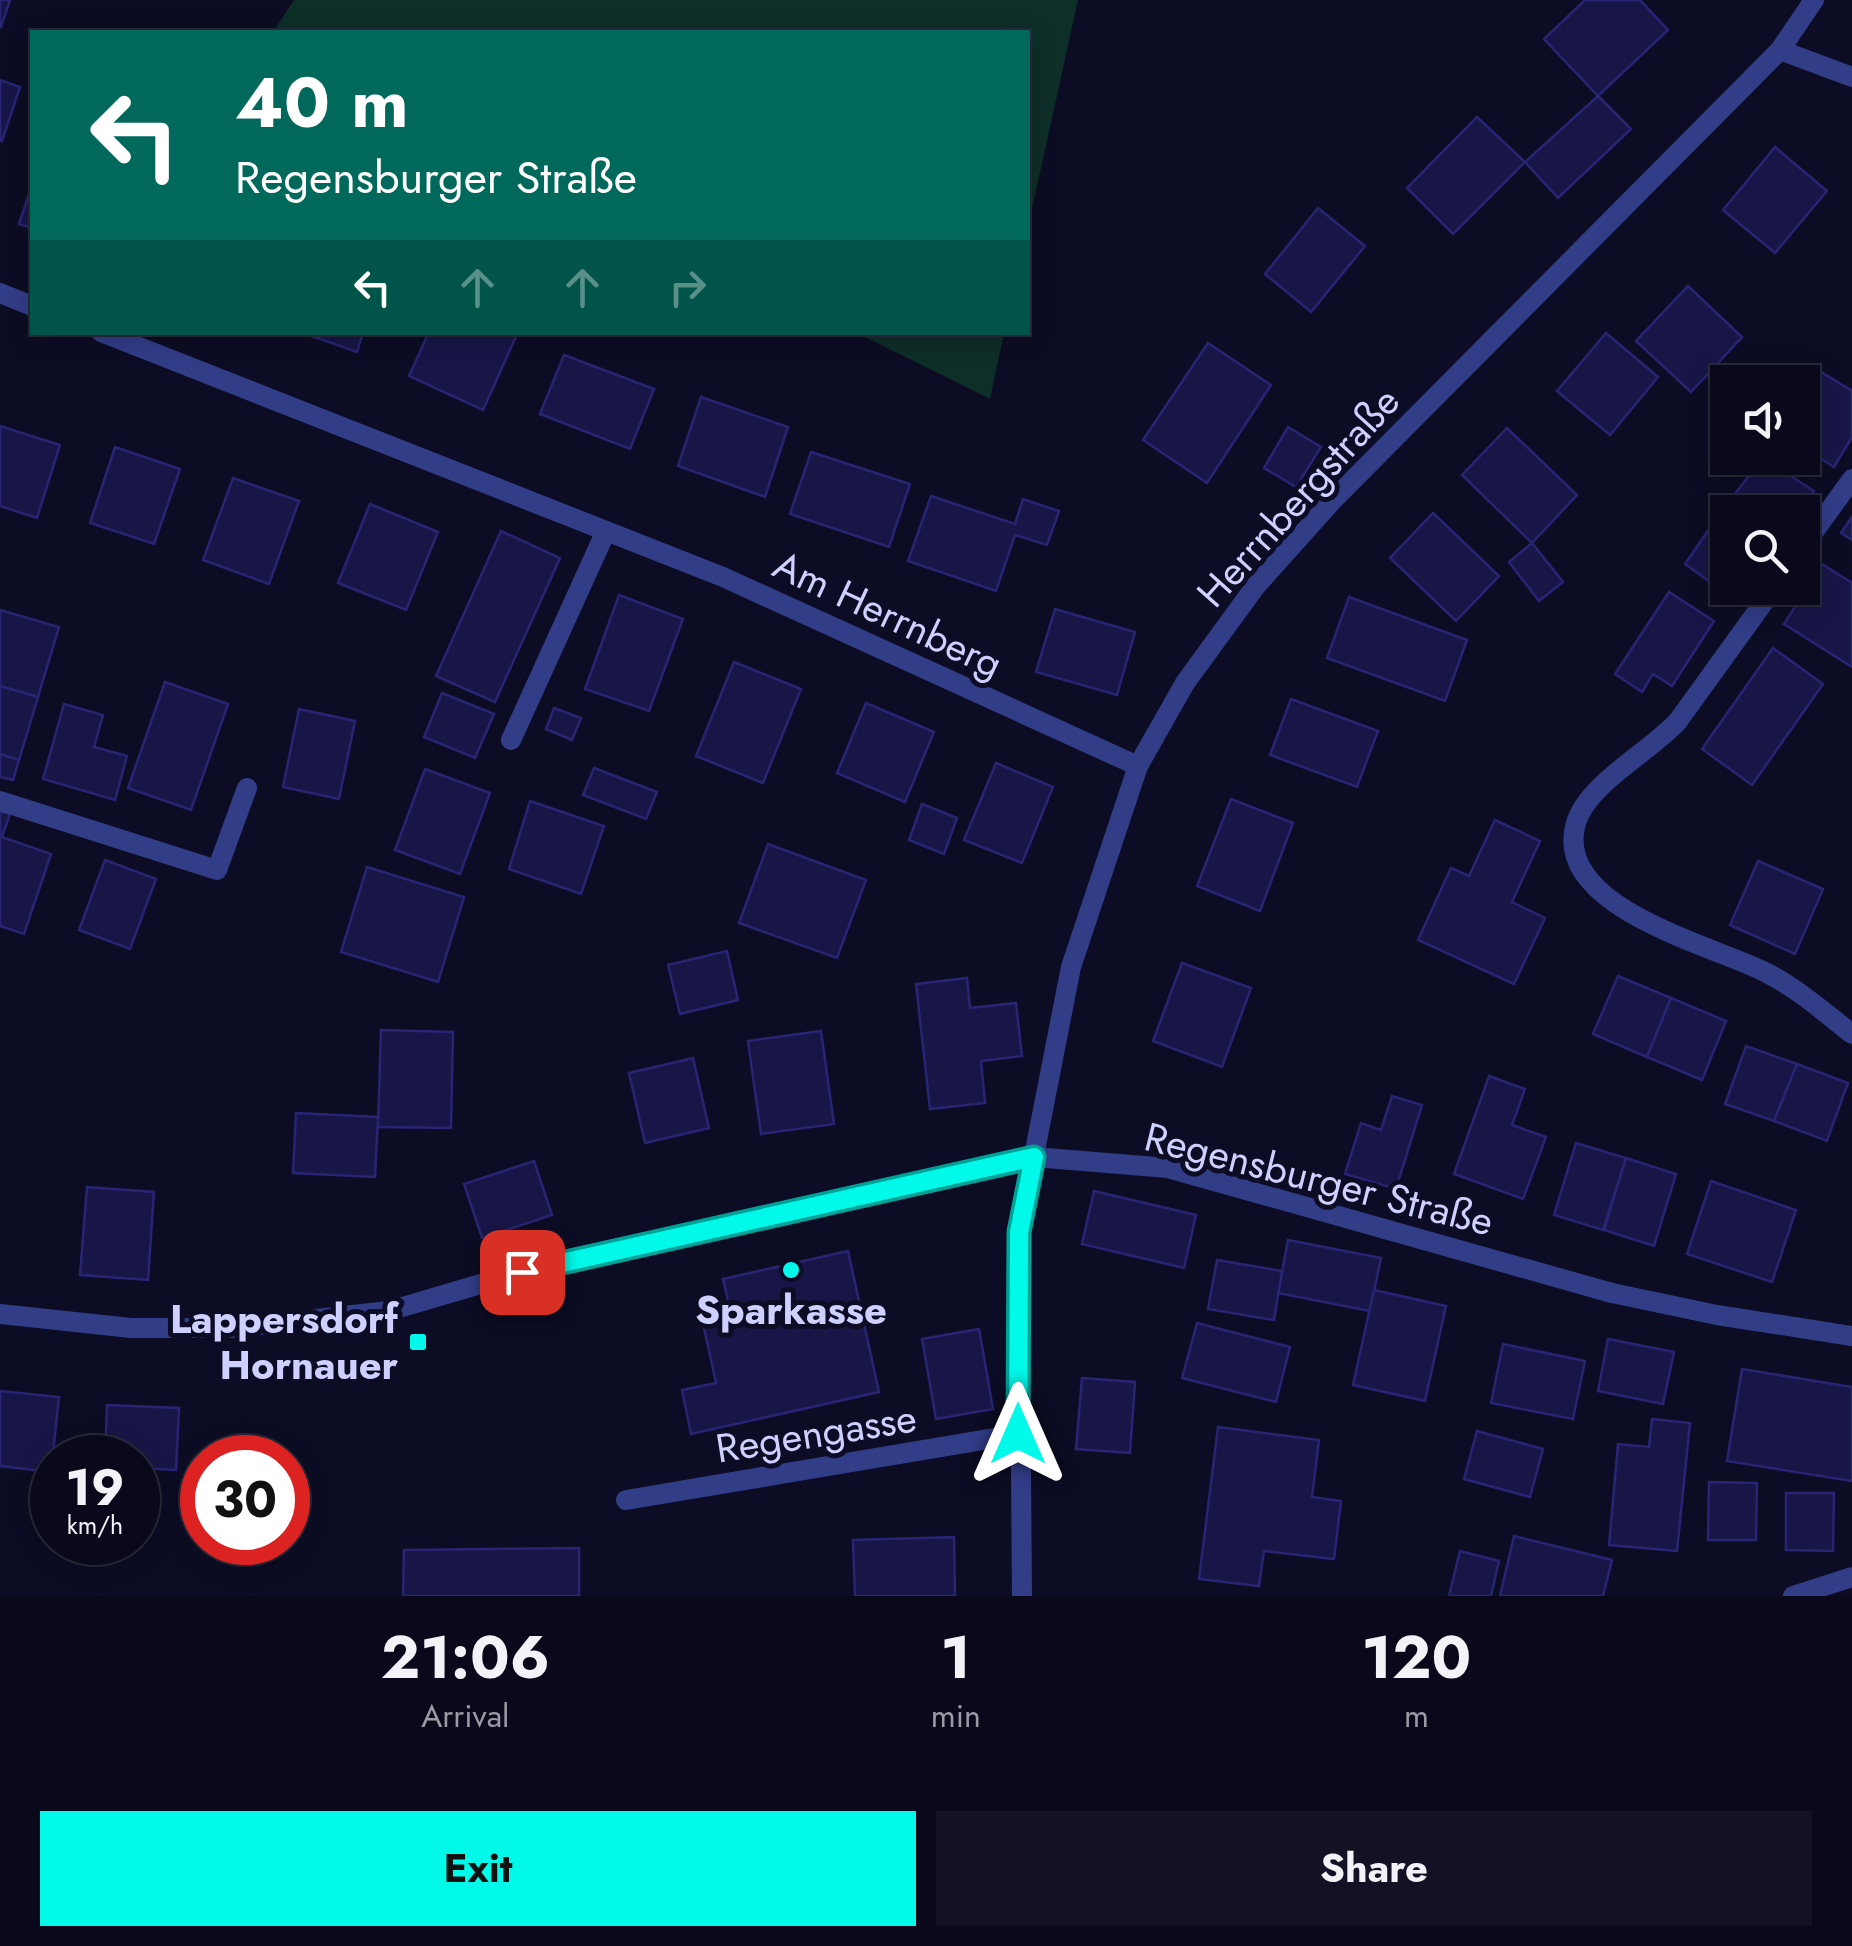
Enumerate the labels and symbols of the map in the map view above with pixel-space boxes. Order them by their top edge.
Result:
street label: Herrnbergstraße [1183,374,1413,620]
street label: Am Herrnberg [764,536,1012,692]
street label: Regensburger Straße [1139,1108,1499,1250]
pin [480,1230,565,1315]
marker: Sparkasse [780,1259,802,1281]
place label: Sparkasse [695,1281,887,1339]
place label: Lappersdorf Hornauer [170,1290,400,1394]
marker: Lappersdorf Hornauer [407,1331,429,1353]
position arrow [966,1382,1070,1486]
street label: Regengasse [712,1389,920,1477]
speed limit sign: 30 [180,1435,310,1565]

